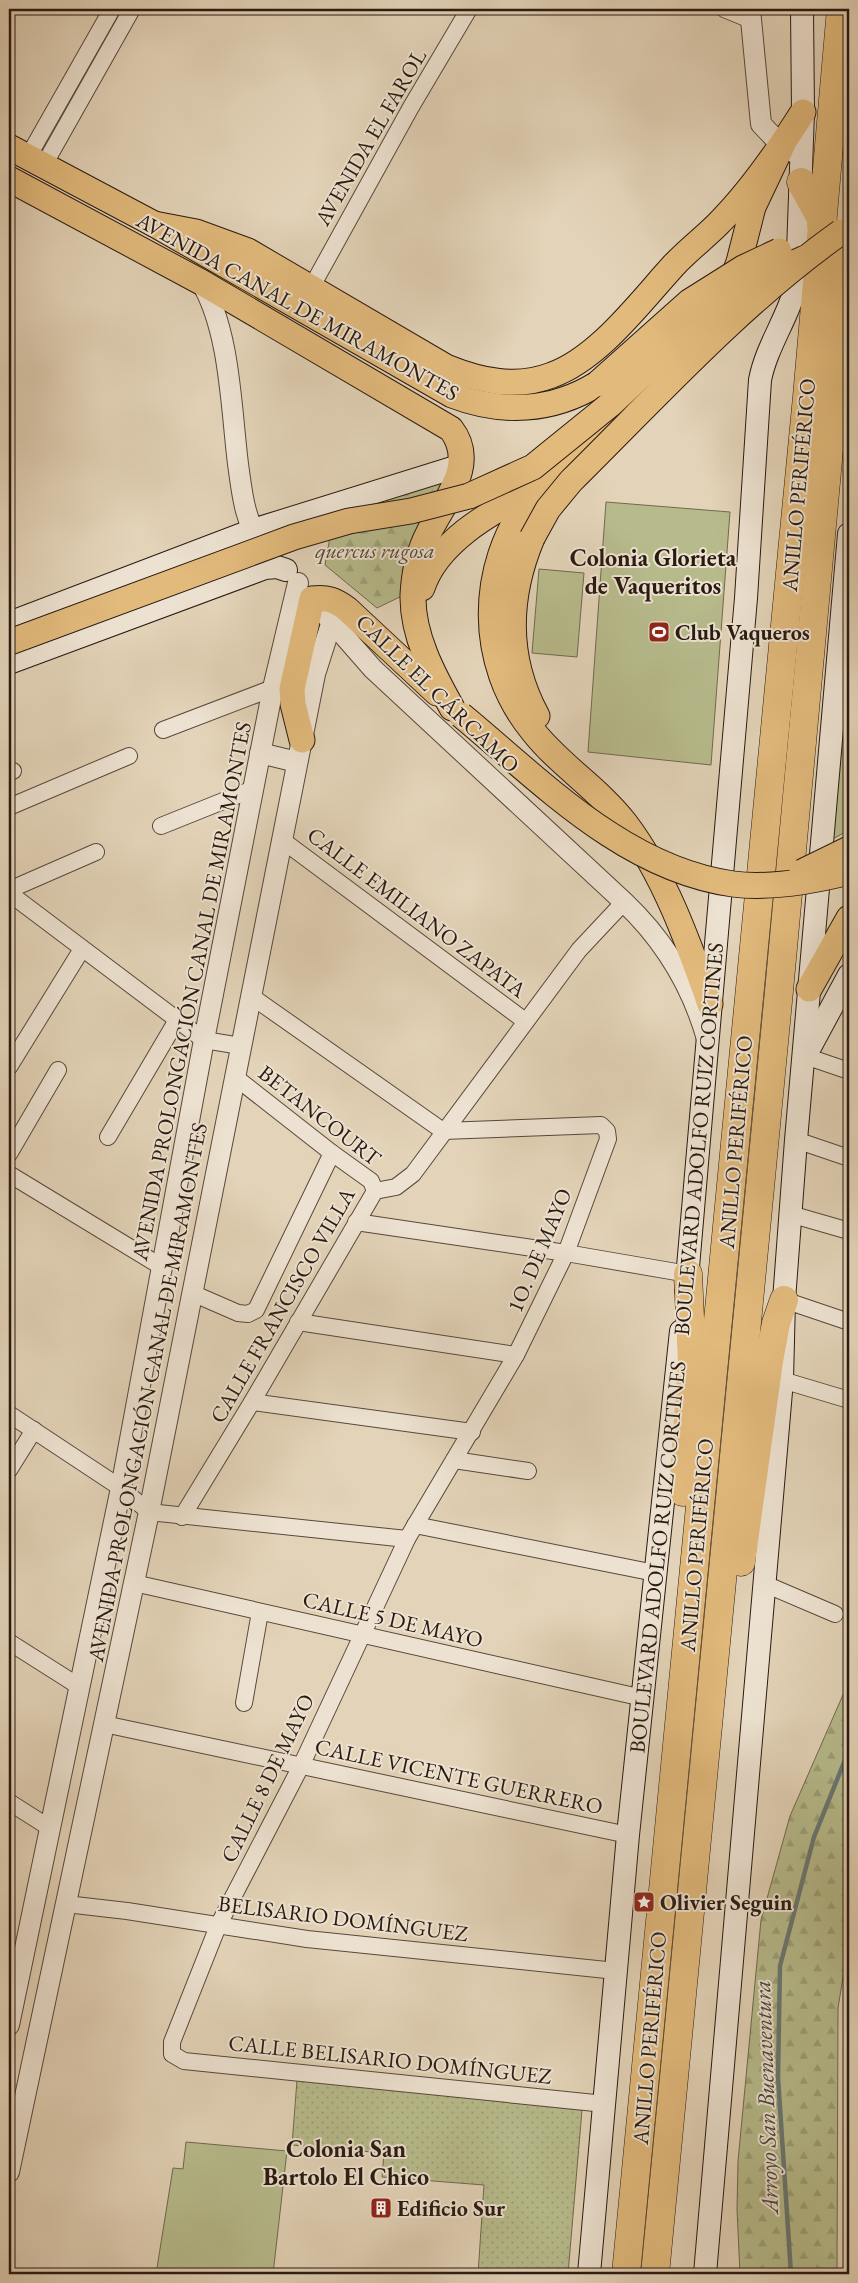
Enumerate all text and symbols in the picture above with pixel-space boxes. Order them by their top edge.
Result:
street label: AVENIDA EL FAROL [307,43,433,232]
street label: AVENIDA CANAL DE MIRAMONTES [130,205,464,407]
street label: ANILLO PERIFÉRICO [775,377,822,594]
park label: quercus rugosa [315,536,435,565]
district label: Colonia Glorieta de Vaqueritos [570,542,737,602]
street label: CALLE EL CÁRCAMO [350,608,526,779]
place label: Club Vaqueros [675,618,810,647]
sports icon: Club Vaqueros [647,620,671,644]
street label: AVENIDA PROLONGACIÓN CANAL DE MIRAMONTES [125,719,258,1264]
street label: CALLE EMILIANO ZAPATA [301,820,533,1005]
street label: BOULEVARD ADOLFO RUIZ CORTINES [667,941,730,1337]
street label: ANILLO PERIFÉRICO [712,1034,759,1251]
street label: BETANCOURT [253,1058,387,1172]
street label: AVENIDA PROLONGACIÓN CANAL DE MIRAMONTES [81,1120,214,1665]
street label: CALLE FRANCISCO VILLA [203,1182,362,1428]
street label: 1O. DE MAYO [500,1184,579,1317]
street label: BOULEVARD ADOLFO RUIZ CORTINES [622,1360,693,1755]
street label: ANILLO PERIFÉRICO [673,1437,720,1654]
street label: CALLE 5 DE MAYO [300,1585,486,1654]
street label: CALLE 8 DE MAYO [214,1689,321,1867]
street label: CALLE VICENTE GUERRERO [312,1732,605,1821]
place label: Olivier Seguin [660,1888,793,1917]
street label: BELISARIO DOMÍNGUEZ [216,1889,470,1948]
place icon: Olivier Seguin [632,1890,656,1914]
street label: ANILLO PERIFÉRICO [626,1930,673,2147]
water label: Arroyo San Buenaventura [746,1980,785,2216]
street label: CALLE BELISARIO DOMÍNGUEZ [227,2028,553,2091]
district label: Colonia San Bartolo El Chico [263,2133,429,2192]
place label: Edificio Sur [397,2194,506,2223]
building icon: Edificio Sur [369,2196,393,2220]

